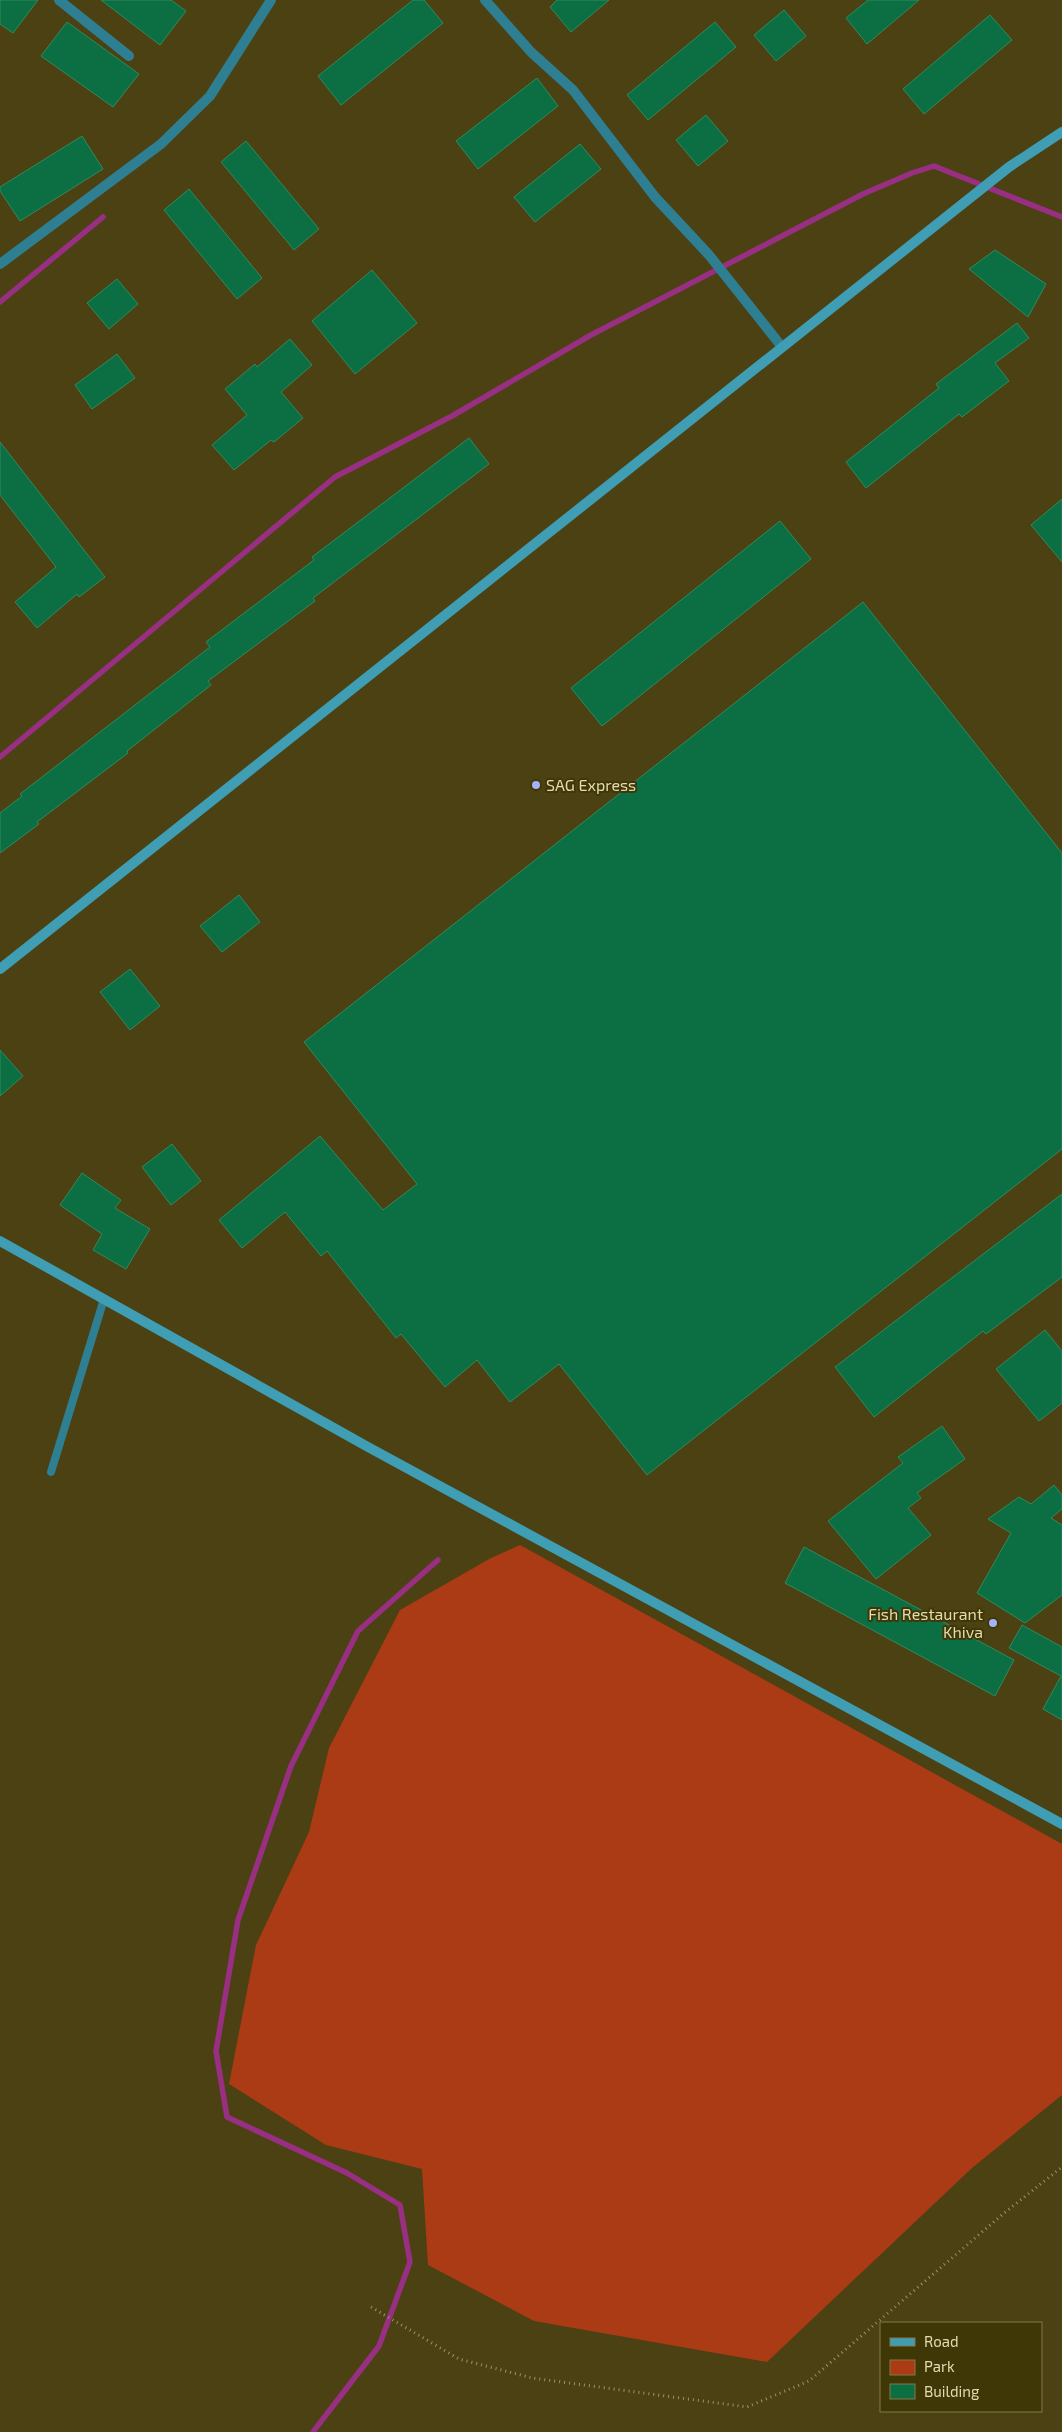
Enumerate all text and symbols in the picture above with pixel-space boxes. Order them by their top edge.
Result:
place label: SAG Express [546,775,636,794]
marker: SAG Express [530,779,542,791]
place label: Fish Restaurant Khiva [868,1604,983,1641]
marker: Fish Restaurant Khiva [987,1617,999,1629]
legend [880,2322,1042,2412]
text: Road [924,2332,959,2350]
text: Park [924,2357,955,2375]
text: Building [924,2382,980,2400]

